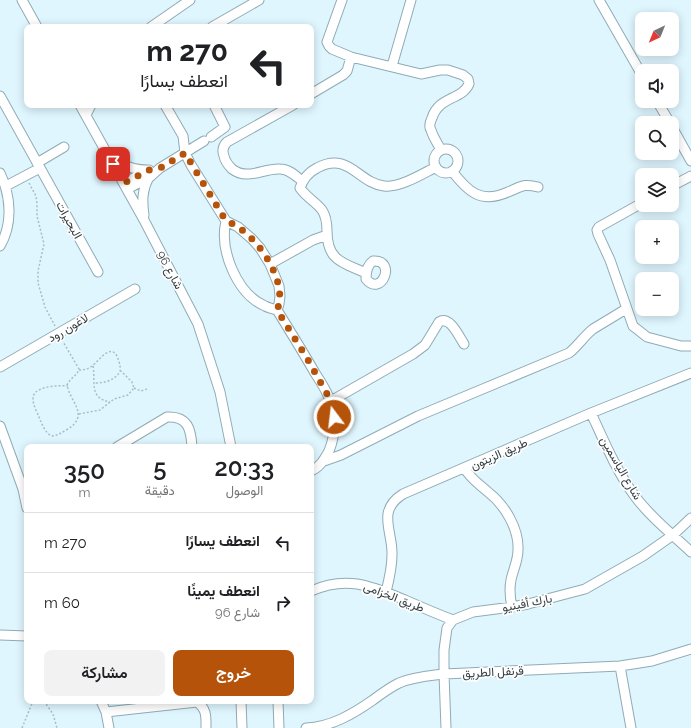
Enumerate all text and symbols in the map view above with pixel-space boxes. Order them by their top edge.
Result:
north arrow [635,12,679,56]
map controls [635,12,679,316]
text: 270 m [146,35,228,68]
icon: left [242,40,294,92]
button: sound [635,64,679,108]
text: انعطف يسارًا [140,70,228,91]
button: search [635,116,679,160]
pin [96,147,130,181]
icon: arrive [102,153,124,175]
button: layers [635,168,679,212]
street label: البحيرات [52,199,85,242]
button: + [635,220,679,264]
street label: شارع 96 [152,248,186,293]
button: − [635,272,679,316]
street label: لاغون رود [45,311,91,346]
position arrow [313,396,355,438]
street label: شارع الياسمين [596,434,645,503]
street label: طريق الزيتون [468,435,530,474]
text: 5 [153,453,166,482]
text: 20:33 [215,453,274,482]
text: 350 [64,456,105,485]
text: دقيقة [145,483,175,498]
text: الوصول [226,483,263,498]
text: m [78,485,90,500]
text: انعطف يسارًا [185,532,260,550]
icon: left [272,532,294,554]
text: 270 m [44,534,87,552]
street label: طريق الخزامى [361,579,427,616]
text: انعطف يمينًا [187,582,260,600]
street label: بارك أفينيو [501,591,553,616]
icon: right [272,592,294,614]
text: 60 m [44,594,80,612]
text: شارع 96 [215,605,260,620]
button: مشاركة [44,650,165,696]
button: خروج [173,650,294,696]
street label: قرنفل الطريق [462,663,524,682]

